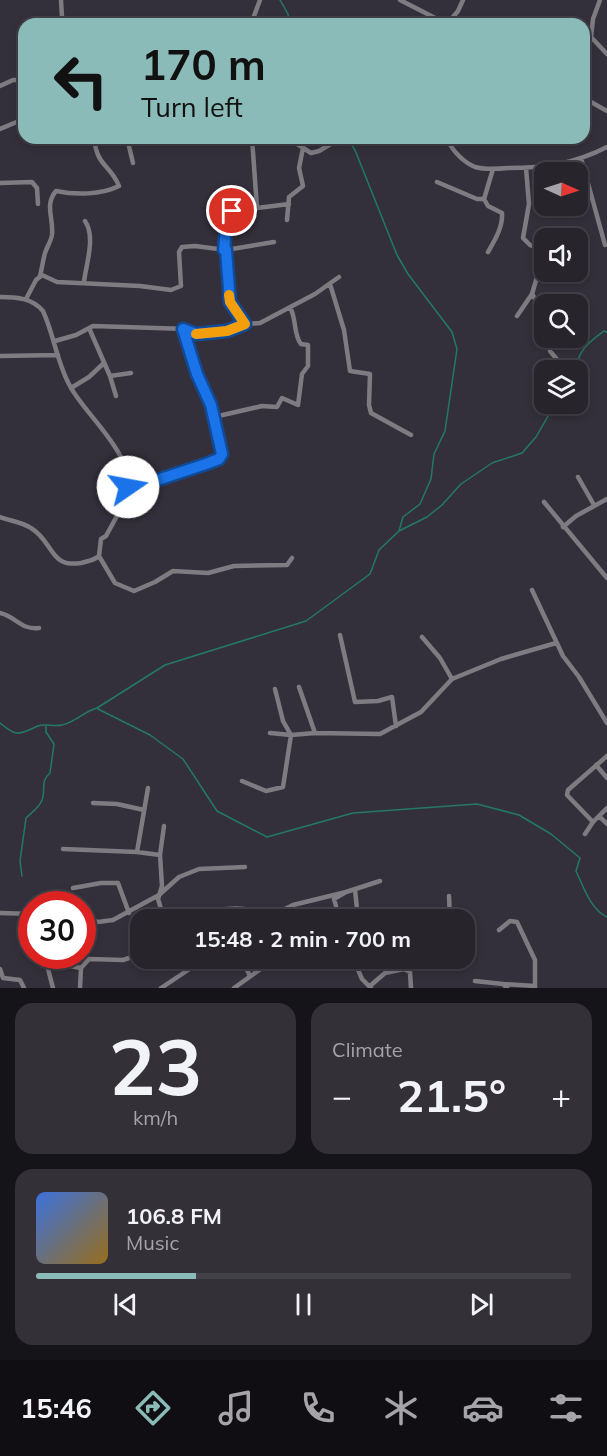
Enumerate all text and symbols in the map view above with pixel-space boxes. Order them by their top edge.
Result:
text: 170 m [141,38,266,91]
icon: left [42,42,120,120]
text: Turn left [141,90,243,124]
north arrow [534,162,588,216]
map controls [534,162,588,414]
pin [206,185,257,236]
icon: arrive [215,194,248,227]
button: sound [534,228,588,282]
button: search [534,294,588,348]
button: layers [534,360,588,414]
position arrow [96,455,160,519]
speed limit sign: 30 [18,891,96,969]
text: 15:48 · 2 min · 700 m [194,925,411,953]
text: 23 [109,1017,202,1115]
text: Climate [332,1037,403,1062]
text: 21.5° [397,1067,506,1123]
text: − [332,1075,352,1116]
text: + [551,1075,571,1116]
text: km/h [133,1105,178,1130]
text: 106.8 FM [126,1202,222,1230]
text: Music [126,1230,179,1255]
icon: previous [109,1288,142,1321]
icon: pause [287,1288,320,1321]
icon: next [465,1288,498,1321]
icon: directions [132,1387,174,1429]
icon: music [215,1387,257,1429]
icon: phone [297,1387,339,1429]
icon: climate [380,1387,422,1429]
icon: car [462,1387,504,1429]
icon: filters [545,1387,587,1429]
text: 15:46 [20,1391,92,1425]

